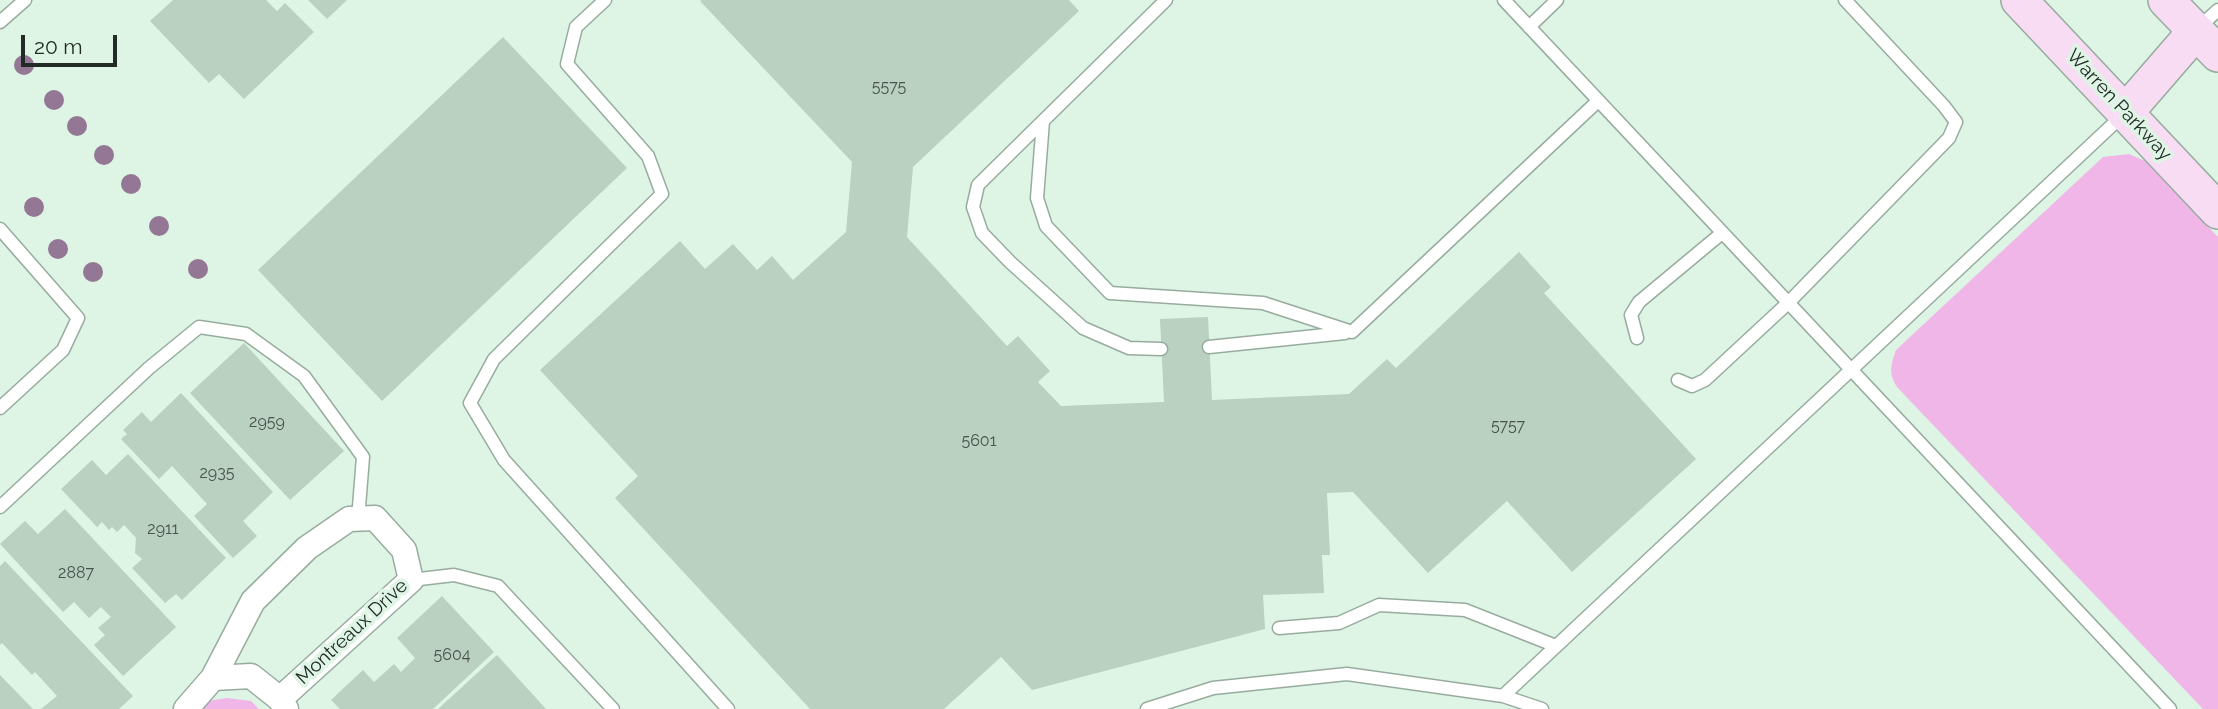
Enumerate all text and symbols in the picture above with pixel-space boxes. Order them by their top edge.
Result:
scale bar [24,21,121,65]
text: 20 m [34,34,82,59]
street label: Warren Parkway [2062,45,2176,165]
house number: 5575 [872,77,906,97]
house number: 2959 [249,412,285,432]
house number: 5757 [1491,416,1525,436]
house number: 5601 [961,431,997,451]
house number: 2935 [200,463,234,483]
house number: 2911 [147,519,179,539]
house number: 2887 [58,563,94,583]
street label: Montreaux Drive [292,575,412,689]
house number: 5604 [434,645,470,665]

